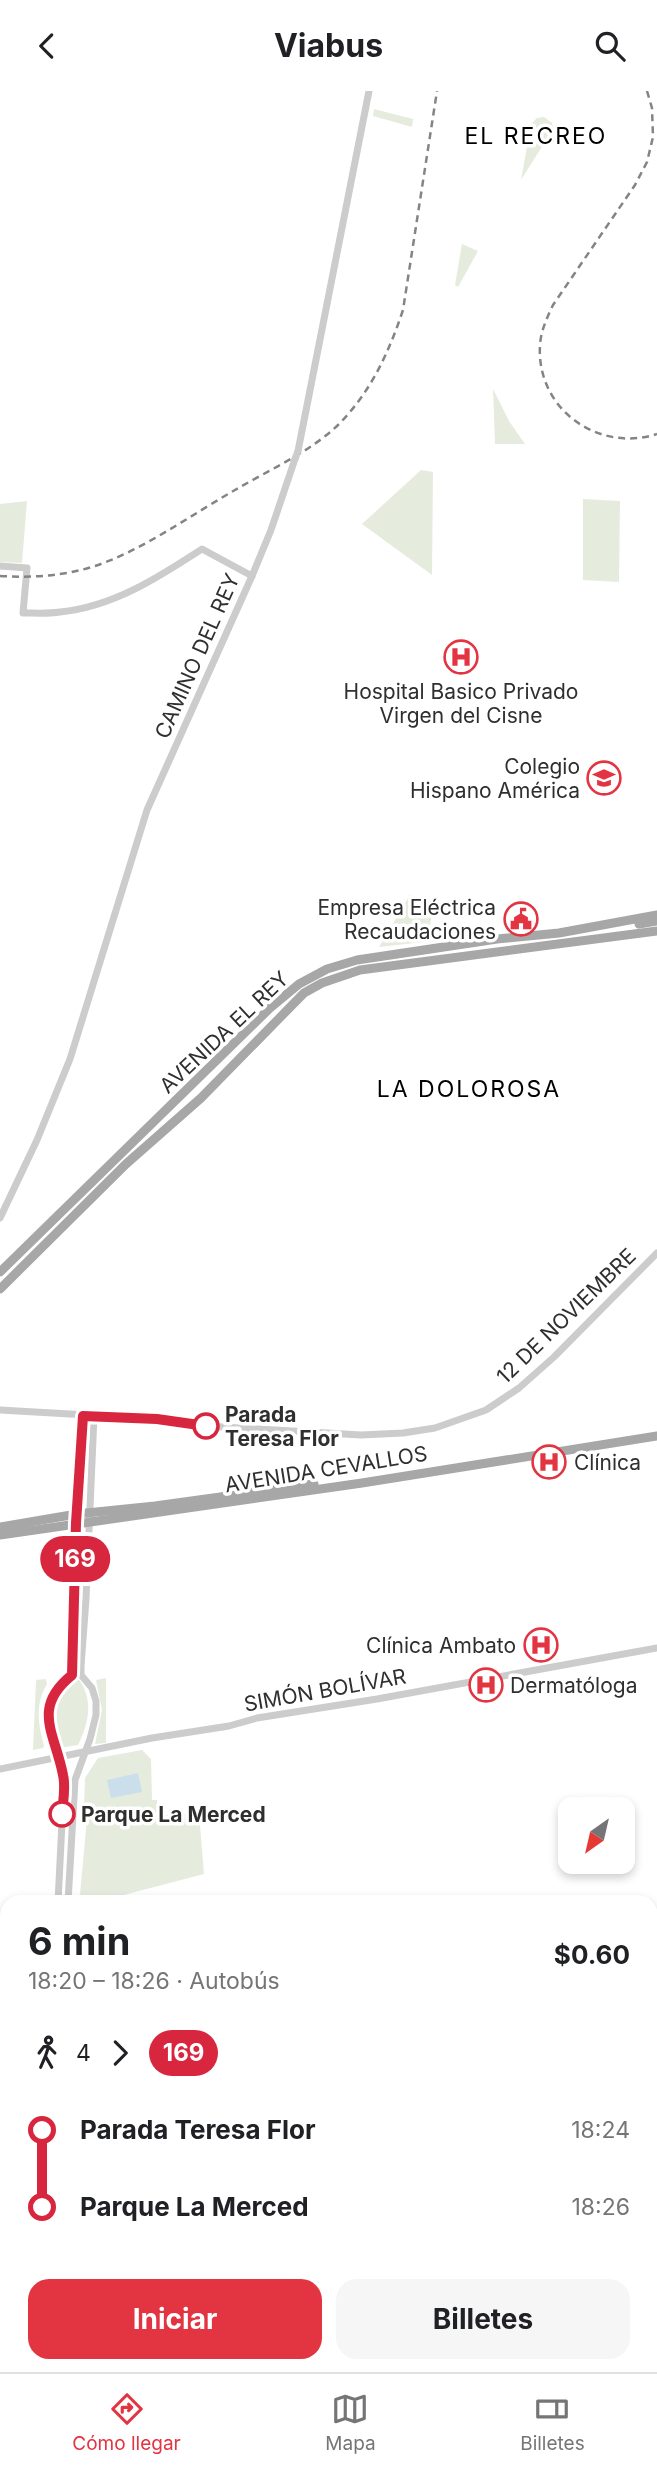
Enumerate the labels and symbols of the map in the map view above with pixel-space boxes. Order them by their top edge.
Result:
district label: EL RECREO [465,122,607,150]
street label: CAMINO DEL REY [149,570,245,742]
hospital icon: Hospital Basico Privado Virgen del Cisne [442,638,480,676]
place label: Hospital Basico Privado Virgen del Cisne [344,679,578,728]
place label: Colegio Hispano América [410,754,580,803]
school or university icon: Colegio Hispano América [585,759,623,797]
place label: Empresa Eléctrica Recaudaciones [317,895,496,944]
public building icon: Empresa Eléctrica Recaudaciones [502,900,540,938]
street label: AVENIDA EL REY [154,966,294,1098]
district label: LA DOLOROSA [377,1075,561,1103]
street label: 12 DE NOVIEMBRE [491,1243,641,1389]
place label: Parada Teresa Flor [225,1402,339,1451]
marker: Parada Teresa Flor [193,1413,219,1439]
street label: AVENIDA CEVALLOS [223,1441,429,1497]
hospital icon: Clínica [530,1443,568,1481]
place label: Clínica [574,1450,641,1475]
line badge: 169 [35,1536,115,1582]
hospital icon: Clínica Ambato [522,1626,560,1664]
place label: Clínica Ambato [366,1633,516,1658]
street label: SIMÓN BOLÍVAR [242,1662,408,1717]
hospital icon: Dermatóloga [467,1666,505,1704]
place label: Dermatóloga [510,1673,637,1698]
north arrow [558,1797,635,1874]
marker: Parque La Merced [49,1801,75,1827]
place label: Parque La Merced [81,1802,266,1827]

